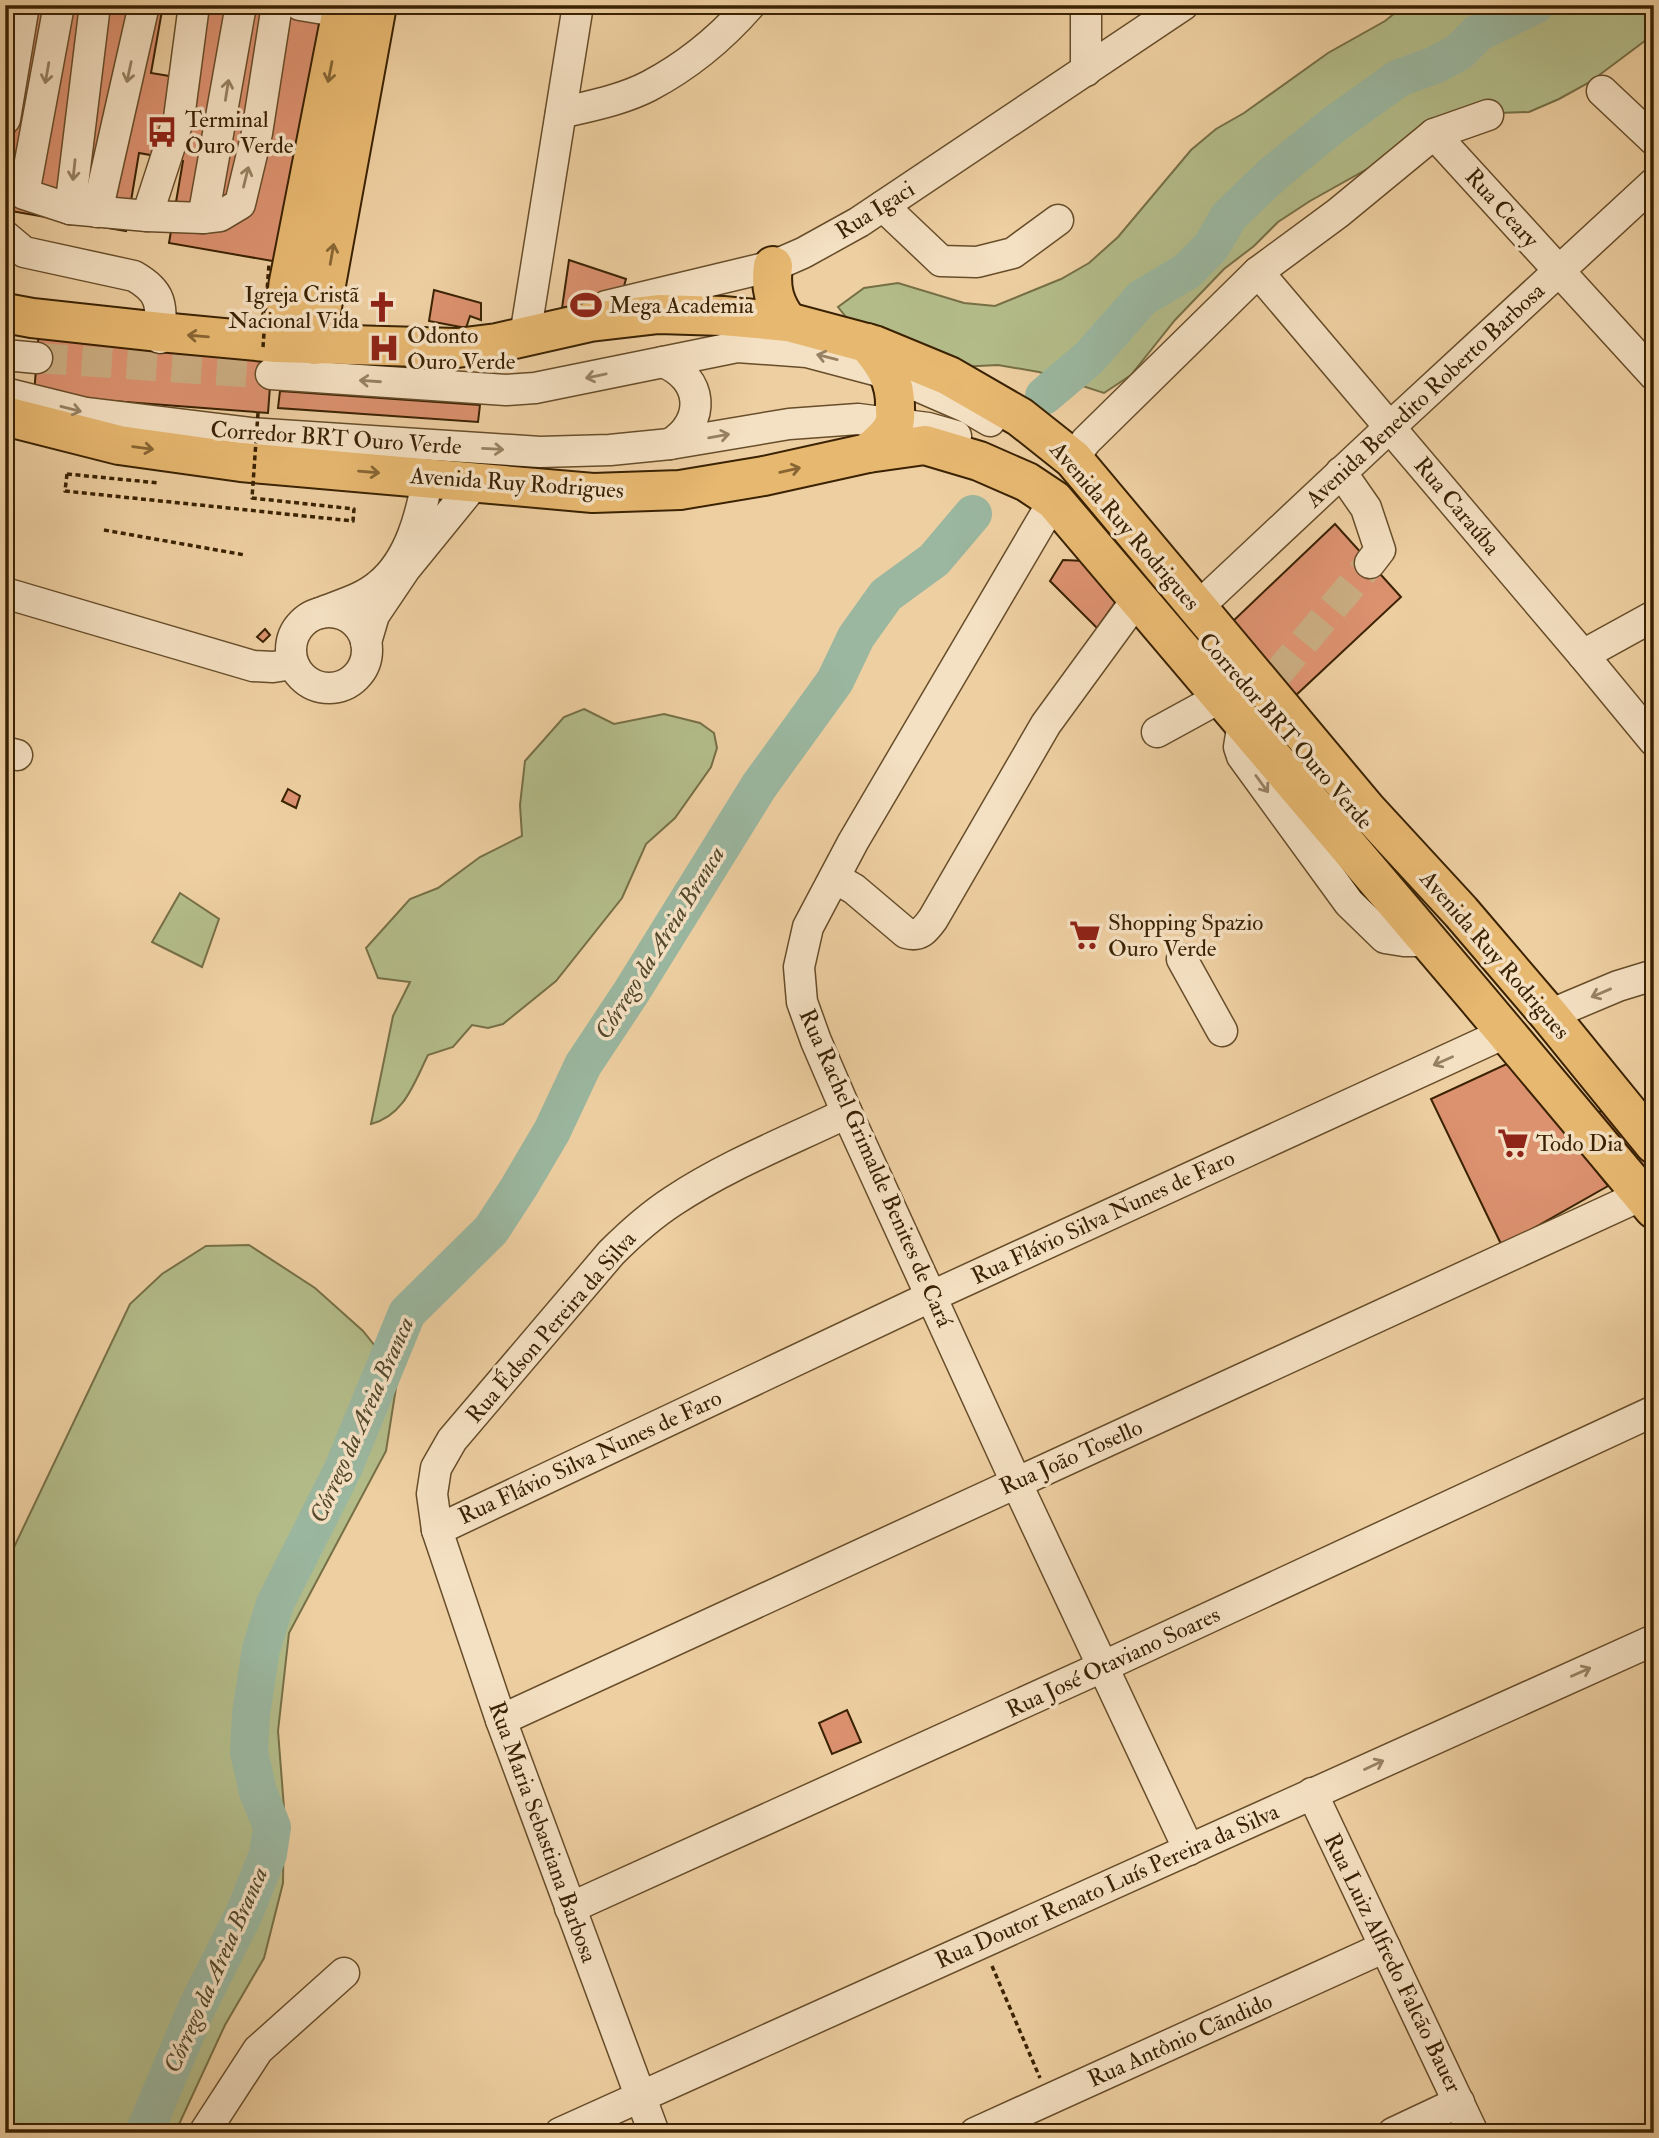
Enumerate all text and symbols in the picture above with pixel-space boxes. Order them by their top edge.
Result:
one-way arrow [122,60,136,83]
one-way arrow [323,60,336,83]
one-way arrow [40,61,53,83]
one-way arrow [221,79,234,102]
place label: Terminal Ouro Verde [185,105,294,160]
bus stop icon: Terminal Ouro Verde [145,115,179,149]
one-way arrow [67,158,80,181]
street label: Rua Ceary [1459,162,1546,254]
one-way arrow [240,166,253,188]
street label: Rua Igaci [830,174,920,246]
one-way arrow [325,243,339,266]
street label: Avenida Benedito Roberto Barbosa [1299,276,1551,514]
place label: Igreja Cristã Nacional Vida [228,280,360,335]
sports icon: Mega Academia [569,288,603,322]
church icon: Igreja Cristã Nacional Vida [365,290,399,324]
place label: Mega Academia [609,291,754,320]
place label: Odonto Ouro Verde [407,321,516,376]
one-way arrow [187,329,210,342]
hospital icon: Odonto Ouro Verde [367,331,401,365]
one-way arrow [816,350,838,363]
one-way arrow [585,369,608,383]
one-way arrow [359,374,382,387]
one-way arrow [60,403,82,416]
street label: Corredor BRT Ouro Verde [209,415,463,461]
one-way arrow [707,429,730,442]
street label: Avenida Ruy Rodrigues [1043,435,1206,616]
one-way arrow [131,442,154,455]
one-way arrow [481,443,504,456]
street label: Rua Caraúba [1408,451,1507,561]
street label: Avenida Ruy Rodrigues [408,461,625,505]
one-way arrow [778,463,801,476]
one-way arrow [358,466,380,479]
street label: Corredor BRT Ouro Verde [1193,627,1380,836]
one-way arrow [1255,774,1269,793]
water label: Córrego da Areia Branca [588,841,732,1045]
street label: Avenida Ruy Rodrigues [1413,864,1576,1045]
place label: Shopping Spazio Ouro Verde [1108,908,1263,963]
supermarket icon: Shopping Spazio Ouro Verde [1068,918,1102,952]
one-way arrow [1590,987,1612,1000]
street label: Rua Rachel Grimalde Benites de Cará [793,1004,960,1332]
one-way arrow [1433,1055,1454,1068]
supermarket icon: Todo Dia [1496,1126,1530,1160]
place label: Todo Dia [1536,1129,1623,1158]
street label: Rua Flávio Silva Nunes de Faro [967,1143,1239,1291]
street label: Rua Édson Pereira da Silva [460,1225,643,1429]
water label: Córrego da Areia Branca [303,1312,421,1528]
street label: Rua Flávio Silva Nunes de Faro [454,1383,726,1531]
street label: Rua João Tosello [995,1413,1147,1501]
street label: Rua José Otaviano Soares [1002,1600,1225,1724]
one-way arrow [1570,1665,1592,1678]
street label: Rua Maria Sebastiana Barbosa [482,1697,604,1967]
one-way arrow [1363,1758,1384,1771]
street label: Rua Doutor Renato Luís Pereira da Silva [931,1797,1284,1975]
street label: Rua Luiz Alfredo Falcão Bauer [1318,1829,1469,2098]
water label: Córrego da Areia Branca [157,1862,275,2078]
street label: Rua Antônio Cãndido [1083,1986,1277,2094]

